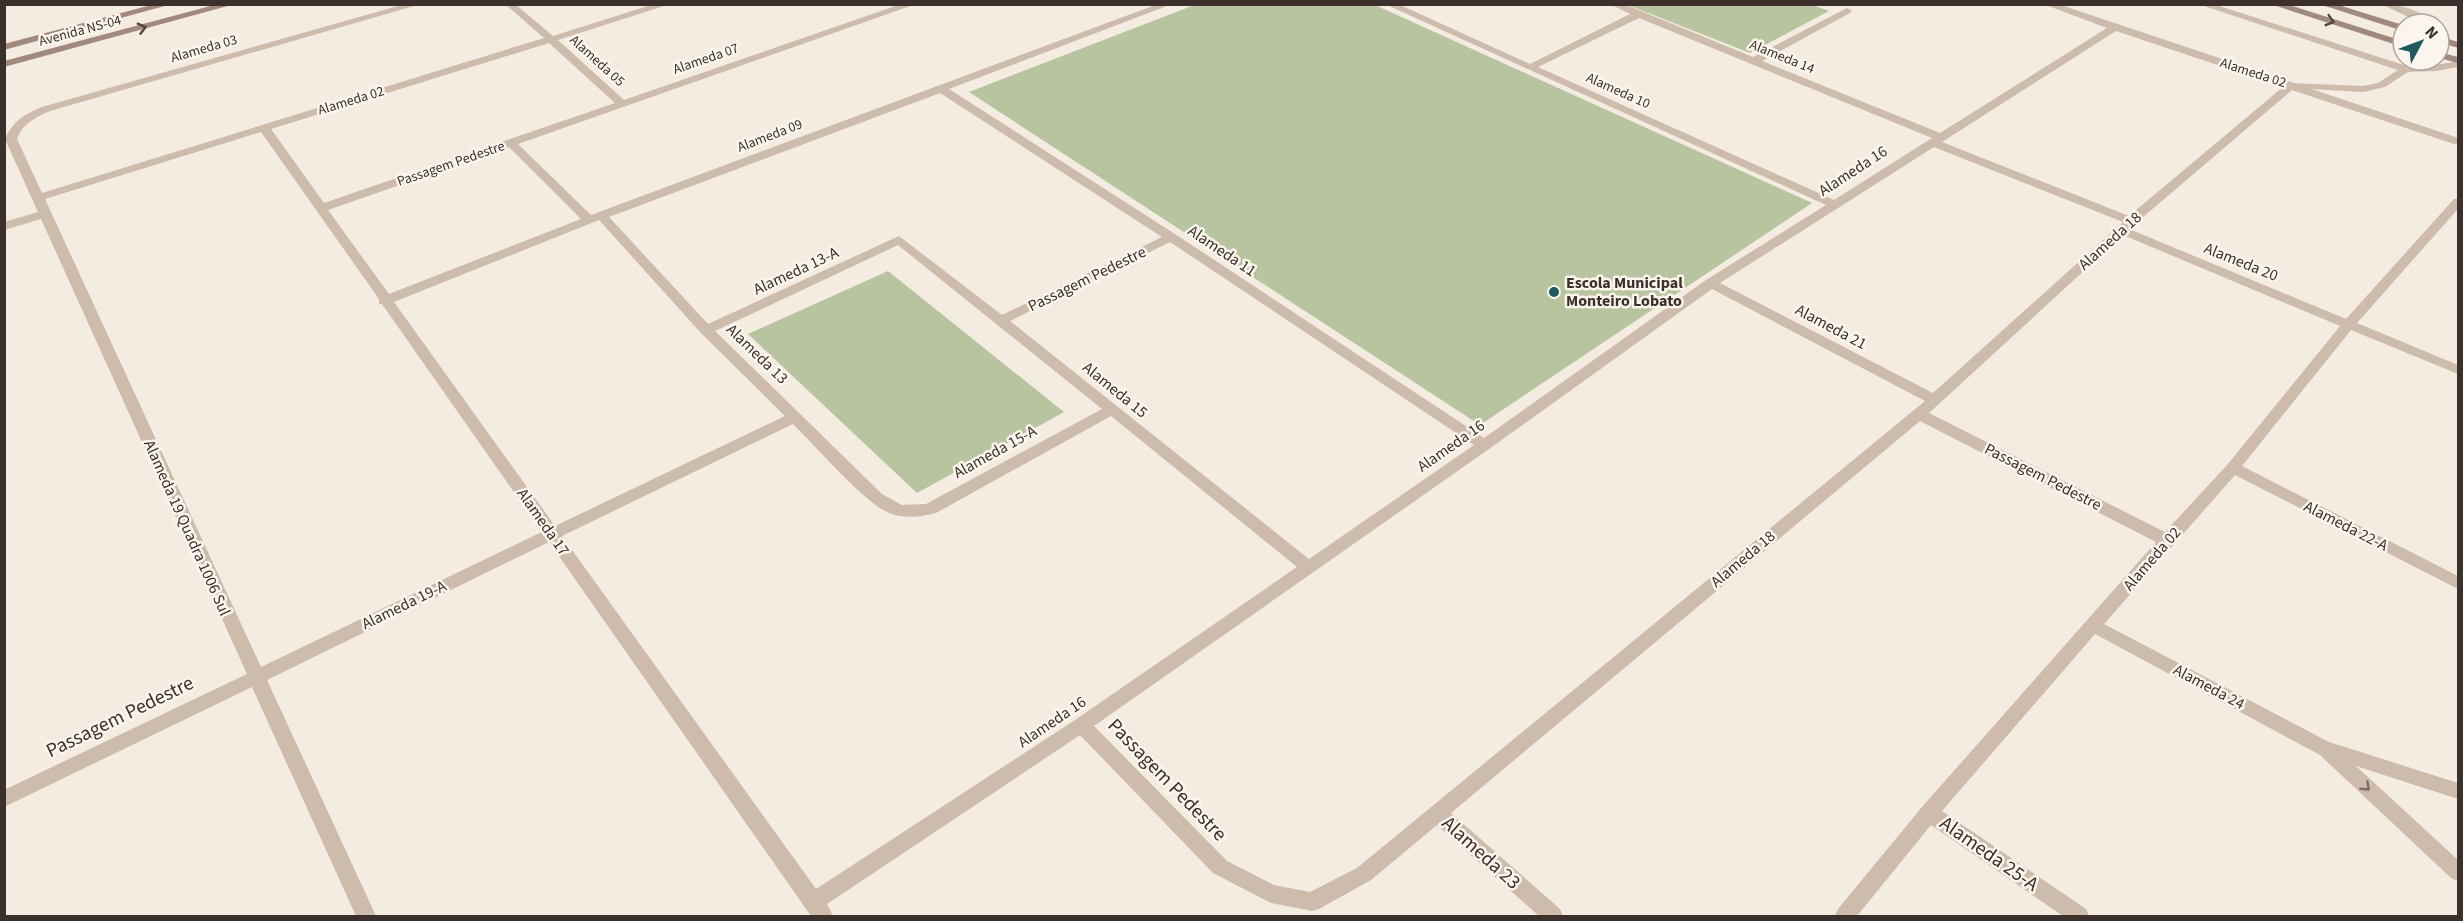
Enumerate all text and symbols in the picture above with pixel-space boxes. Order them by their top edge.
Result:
street label: Avenida NS-04 [37,10,124,52]
north arrow [2391,12,2451,72]
one-way arrow [2324,14,2335,27]
text: N [2420,22,2443,44]
one-way arrow [136,23,147,35]
street label: Alameda 03 [168,30,240,68]
street label: Alameda 05 [565,31,629,91]
street label: Alameda 14 [1747,35,1817,79]
street label: Alameda 07 [670,38,742,80]
street label: Alameda 02 [2217,53,2289,93]
street label: Alameda 10 [1583,68,1653,114]
street label: Alameda 02 [315,81,387,121]
street label: Alameda 09 [735,114,806,158]
street label: Passagem Pedestre [394,136,508,192]
street label: Alameda 16 [1814,140,1892,201]
street label: Alameda 18 [2074,207,2146,275]
street label: Alameda 11 [1183,220,1261,282]
street label: Alameda 20 [2201,237,2281,287]
street label: Passagem Pedestre [1024,241,1150,317]
street label: Alameda 13-A [750,242,843,300]
place label: Escola Municipal Monteiro Lobato [1566,272,1683,312]
marker: Escola Municipal Monteiro Lobato [1547,285,1561,299]
street label: Alameda 21 [1791,299,1871,355]
street label: Alameda 13 [721,319,793,389]
street label: Alameda 15 [1078,357,1152,423]
street label: Alameda 16 [1413,415,1489,477]
street label: Alameda 15-A [950,420,1041,484]
street label: Alameda 19 Quadra 1006 Sul [138,437,236,619]
street label: Passagem Pedestre [1981,438,2105,516]
street label: Alameda 17 [512,484,574,560]
street label: Alameda 22-A [2300,495,2392,557]
street label: Alameda 02 [2118,522,2186,596]
street label: Alameda 18 [1706,525,1780,593]
street label: Alameda 19-A [358,575,450,635]
street label: Alameda 24 [2169,659,2249,715]
street label: Passagem Pedestre [42,669,199,765]
street label: Alameda 16 [1013,691,1091,753]
street label: Passagem Pedestre [1101,712,1233,848]
one-way arrow [2359,780,2370,791]
street label: Alameda 23 [1435,810,1527,896]
street label: Alameda 25-A [1934,810,2044,898]

